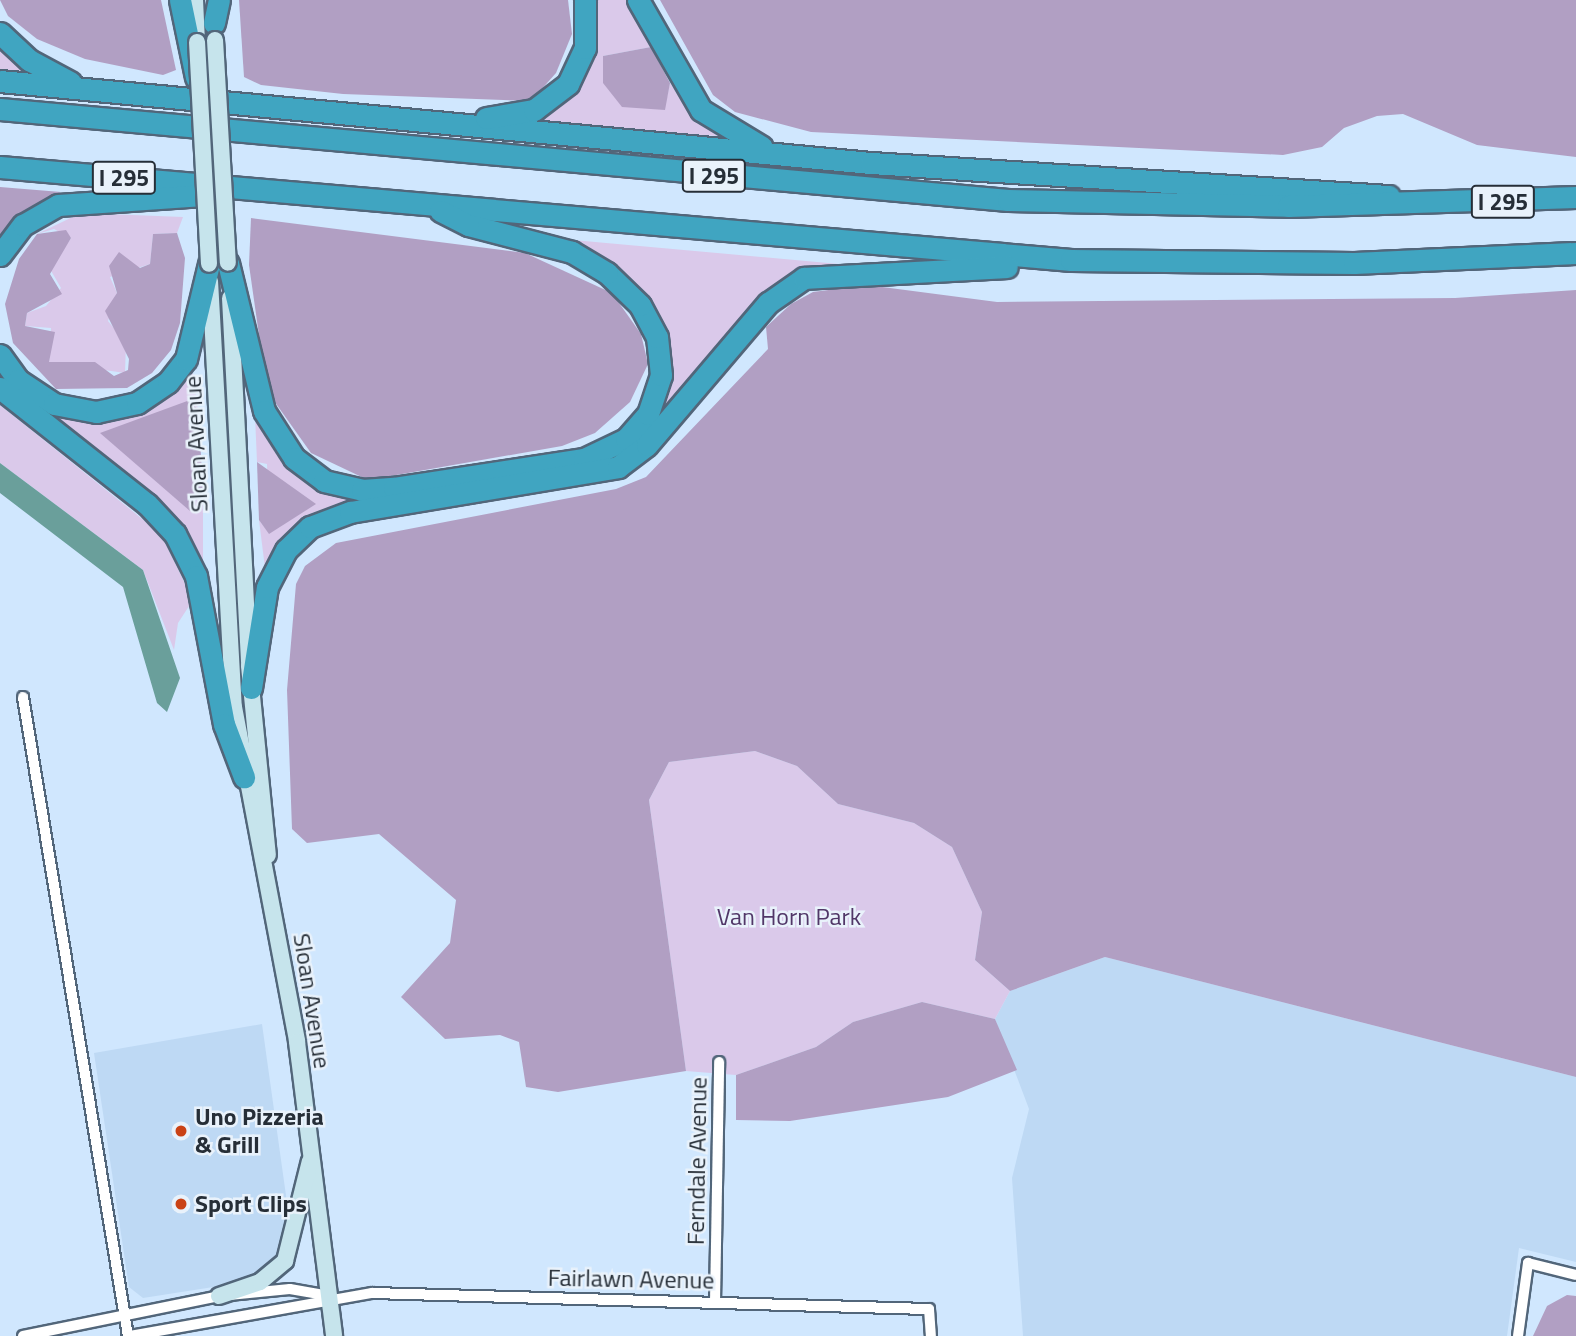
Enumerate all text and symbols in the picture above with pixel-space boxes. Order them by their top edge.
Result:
road number: I 295 [681,156,747,196]
road number: I 295 [91,158,157,197]
road number: I 295 [1470,182,1536,222]
street label: Sloan Avenue [178,375,214,513]
park label: Van Horn Park [717,903,861,931]
street label: Sloan Avenue [287,931,337,1071]
street label: Ferndale Avenue [681,1077,713,1245]
place label: Uno Pizzeria & Grill [195,1103,324,1159]
marker: Uno Pizzeria & Grill [173,1123,189,1139]
place label: Sport Clips [195,1190,307,1218]
marker: Sport Clips [173,1196,189,1212]
street label: Fairlawn Avenue [548,1263,714,1295]

